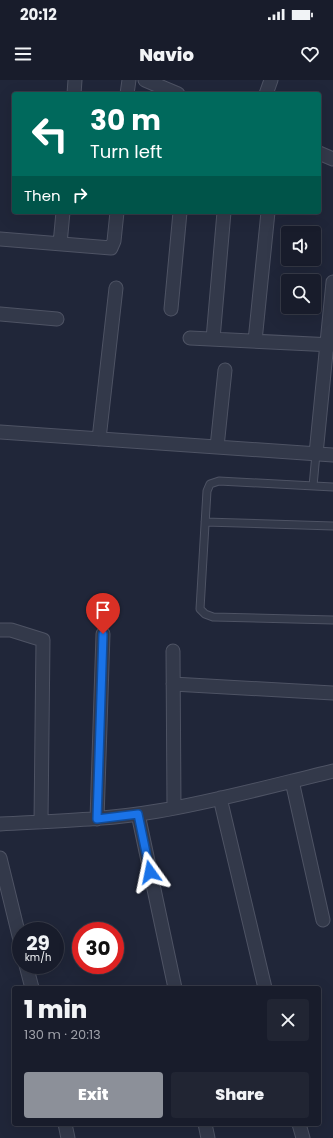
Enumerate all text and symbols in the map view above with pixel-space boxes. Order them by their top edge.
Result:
text: 20:12 [20,4,57,25]
text: Navio [139,42,194,67]
icon: menu [12,43,34,65]
icon: heart [299,43,321,65]
text: 30 m [90,101,161,140]
icon: left [24,108,76,160]
text: Turn left [90,139,162,164]
icon: right [69,184,91,206]
text: Then [24,185,61,206]
map controls [281,226,321,314]
button: sound [281,226,321,266]
button: search [281,274,321,314]
pin [86,593,120,634]
icon: arrive [92,599,114,621]
position arrow [129,851,171,893]
speed limit sign: 30 [72,922,124,974]
text: 29 [26,929,50,957]
text: km/h [25,950,51,965]
text: 1 min [24,993,87,1026]
button: close [267,999,309,1041]
text: 130 m · 20:13 [24,1025,101,1044]
button: Exit [24,1072,163,1118]
button: Share [171,1072,309,1118]

